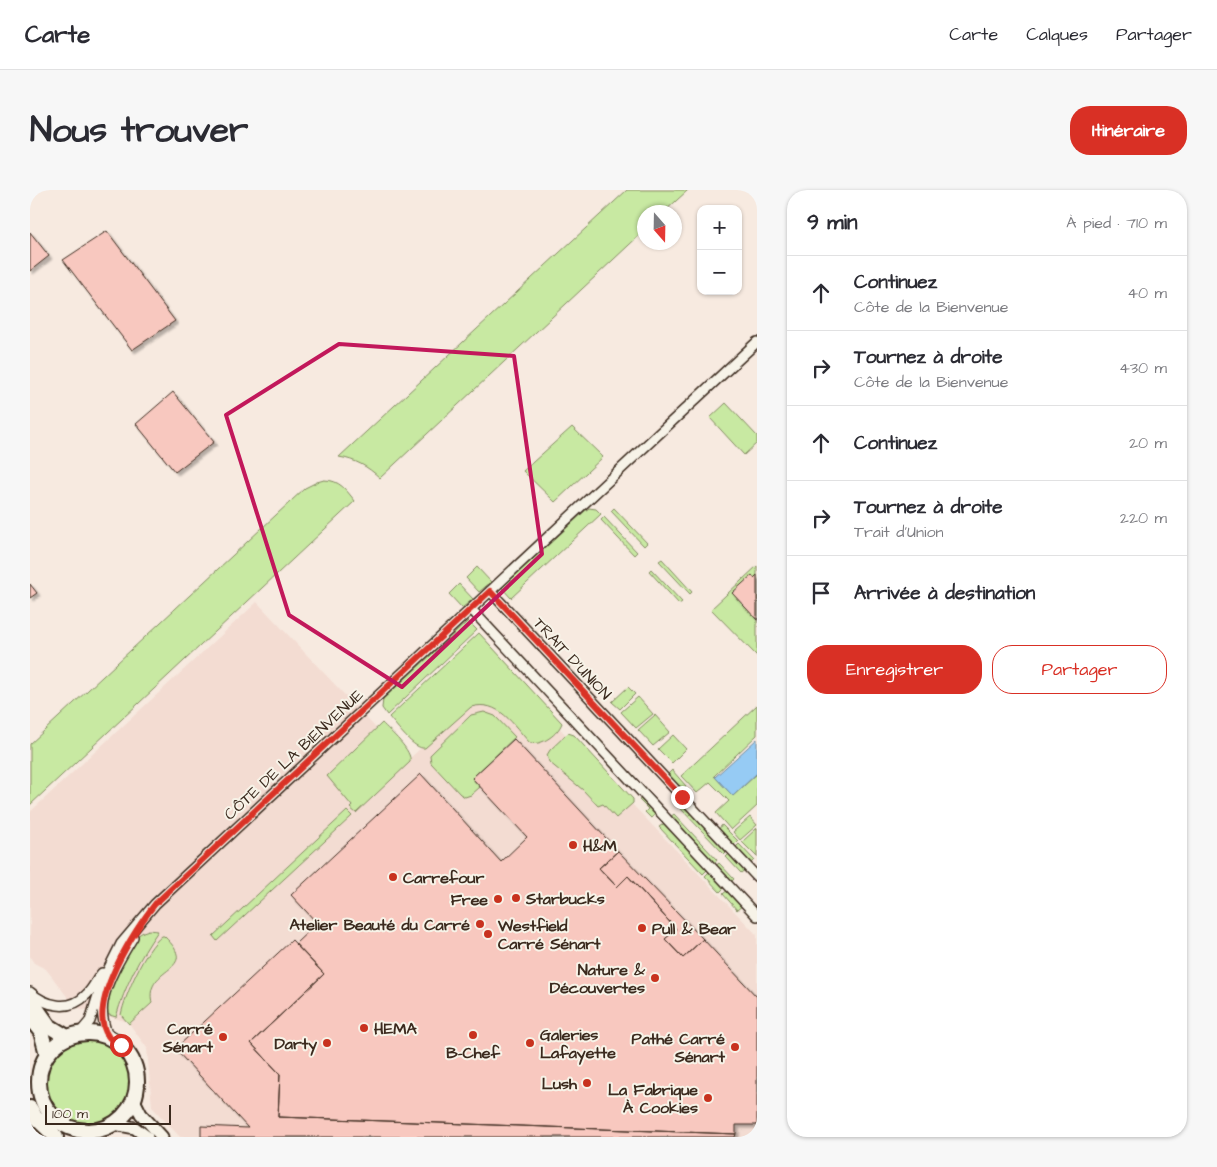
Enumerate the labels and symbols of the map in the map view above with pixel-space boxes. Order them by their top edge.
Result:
north arrow [637,205,682,250]
street label: TRAIT D'UNION [528,613,616,705]
street label: CÔTE DE LA BIENVENUE [219,684,369,825]
route end [671,786,694,809]
place label: H&M [583,835,617,857]
marker: H&M [567,839,579,851]
place label: Carrefour [403,867,484,889]
marker: Carrefour [387,871,399,883]
place label: Starbucks [525,888,605,910]
place label: Free [451,889,488,911]
marker: Starbucks [510,892,522,904]
marker: Free [492,893,504,905]
place label: Atelier Beauté du Carré [289,914,470,936]
place label: Westfield Carré Sénart [497,915,601,955]
marker: Atelier Beauté du Carré [474,918,486,930]
place label: Pull & Bear [652,918,736,940]
marker: Pull & Bear [636,922,648,934]
marker: Westfield Carré Sénart [482,928,494,940]
place label: Nature & Découvertes [550,959,646,999]
marker: Nature & Découvertes [649,972,661,984]
place label: Carré Sénart [162,1018,214,1058]
place label: HEMA [374,1018,417,1040]
marker: HEMA [358,1022,370,1034]
place label: Galeries Lafayette [540,1024,616,1065]
place label: Pathé Carré Sénart [631,1028,726,1068]
marker: B-Chef [467,1029,479,1041]
marker: Carré Sénart [217,1031,229,1043]
place label: Darty [274,1033,317,1056]
route start [110,1034,133,1057]
marker: Darty [321,1037,333,1049]
marker: Galeries Lafayette [524,1037,536,1049]
marker: Pathé Carré Sénart [729,1041,741,1053]
place label: B-Chef [446,1042,500,1064]
place label: Lush [542,1073,578,1095]
marker: Lush [581,1077,593,1089]
place label: La Fabrique À Cookies [608,1079,698,1119]
marker: La Fabrique À Cookies [702,1092,714,1104]
scale bar [45,1102,171,1125]

